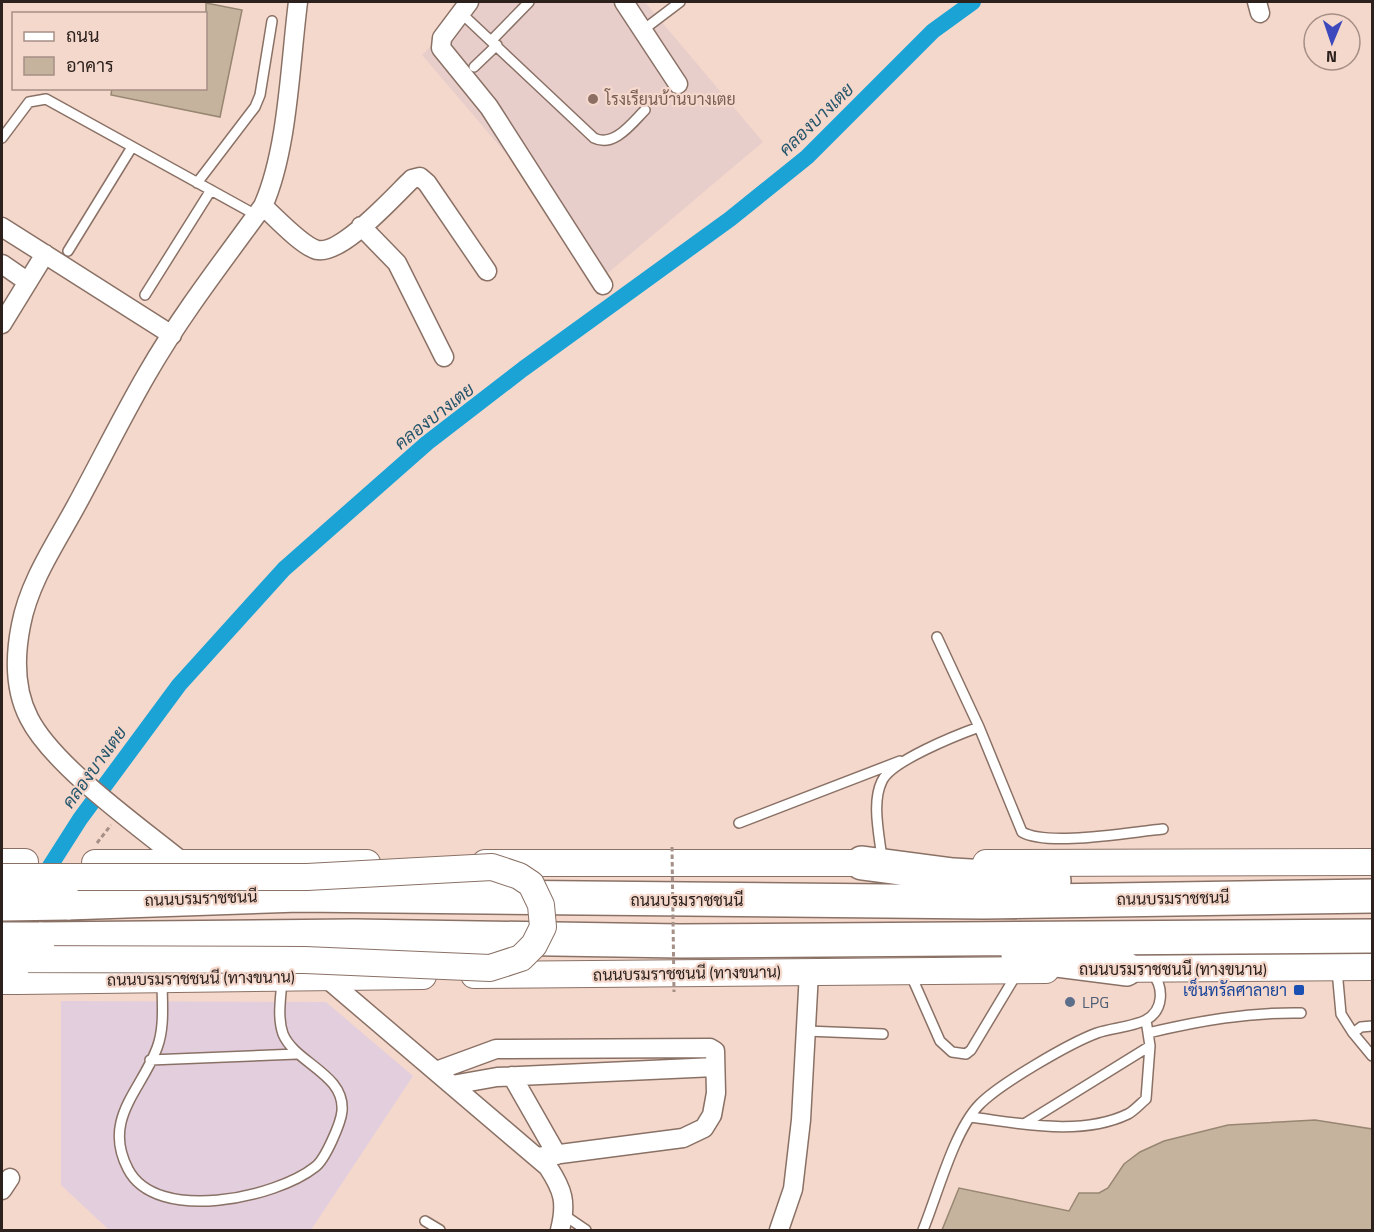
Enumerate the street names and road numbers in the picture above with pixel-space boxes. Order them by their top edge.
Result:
street label: ถนนบรมราชชนนี [144,884,258,912]
street label: ถนนบรมราชชนนี [1116,885,1230,911]
street label: ถนนบรมราชชนนี [631,888,743,912]
street label: ถนนบรมราชชนนี (ทางขนาน) [1079,957,1267,981]
street label: ถนนบรมราชชนนี (ทางขนาน) [593,959,781,987]
street label: ถนนบรมราชชนนี (ทางขนาน) [107,964,295,992]

